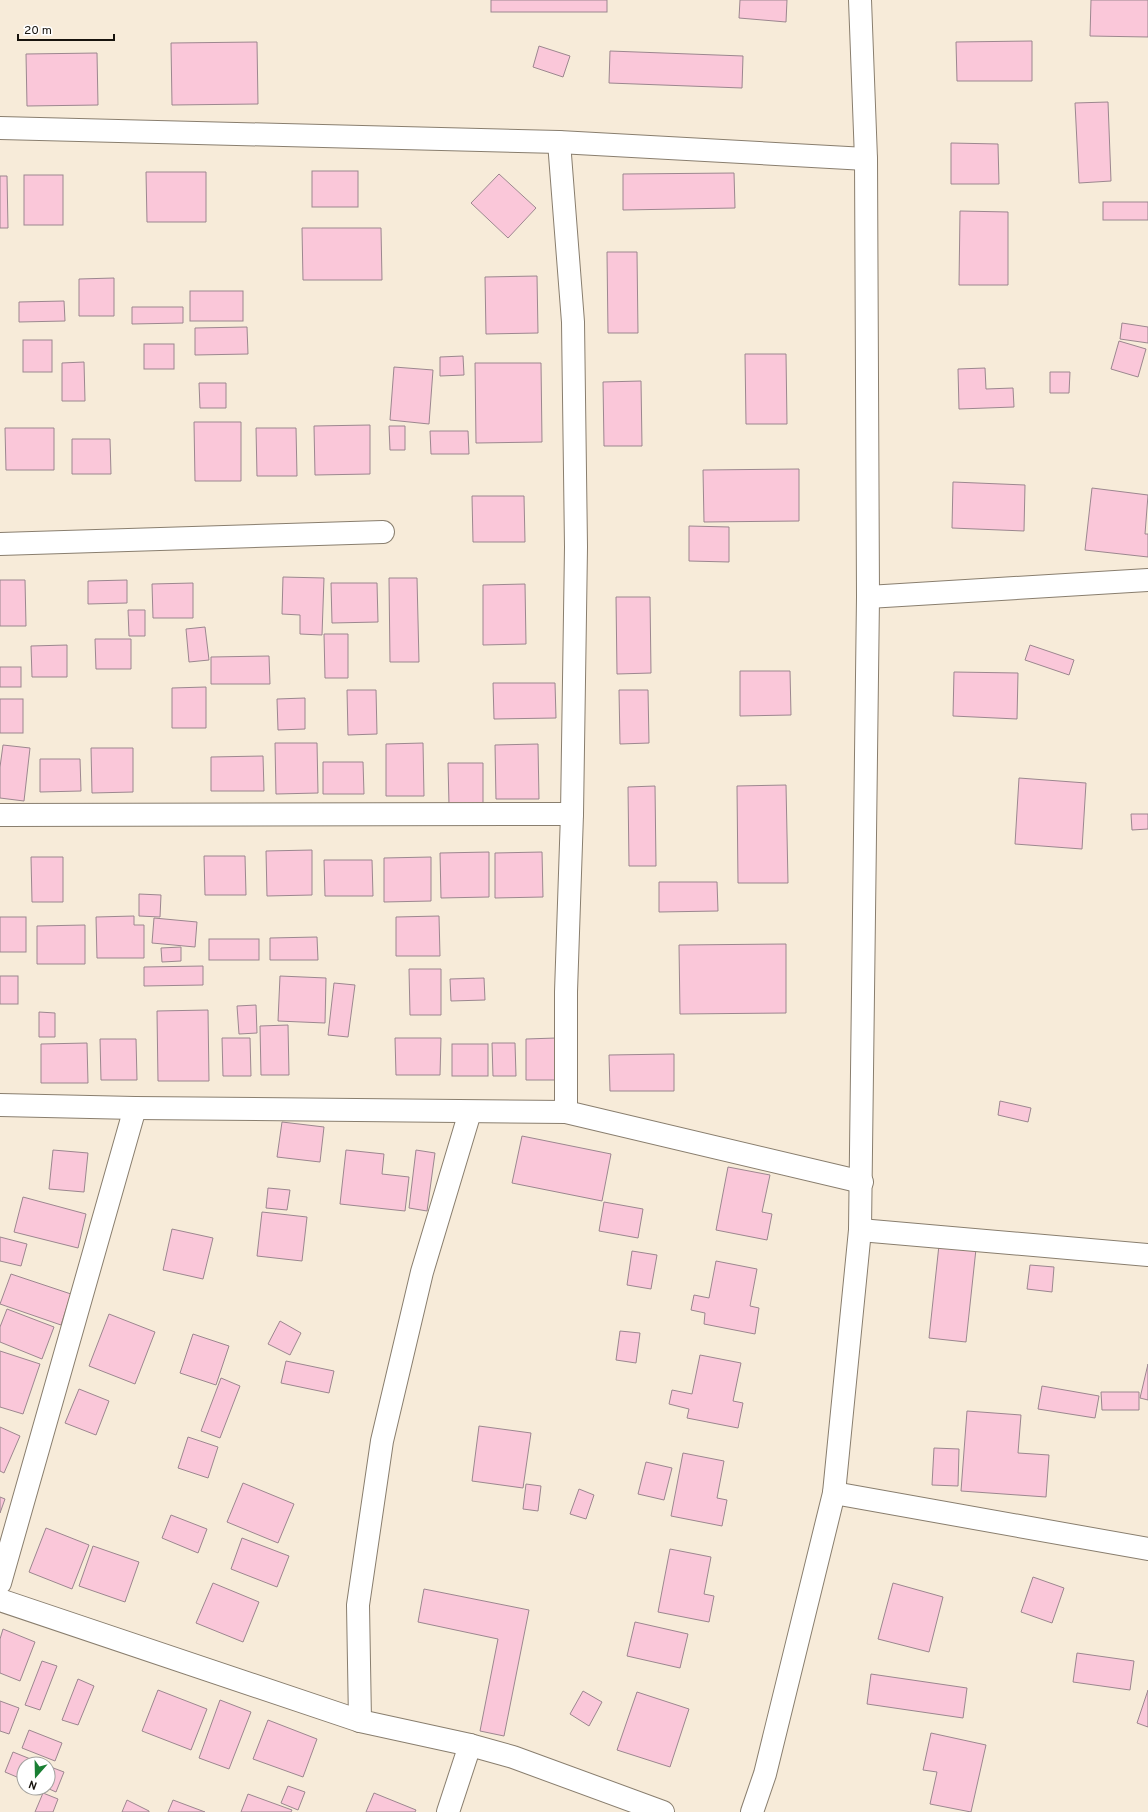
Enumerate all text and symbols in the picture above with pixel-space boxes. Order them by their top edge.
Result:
scale bar [18,16,114,42]
text: 20 m [24,23,52,39]
north arrow [16,1756,56,1796]
text: N [27,1777,39,1792]

